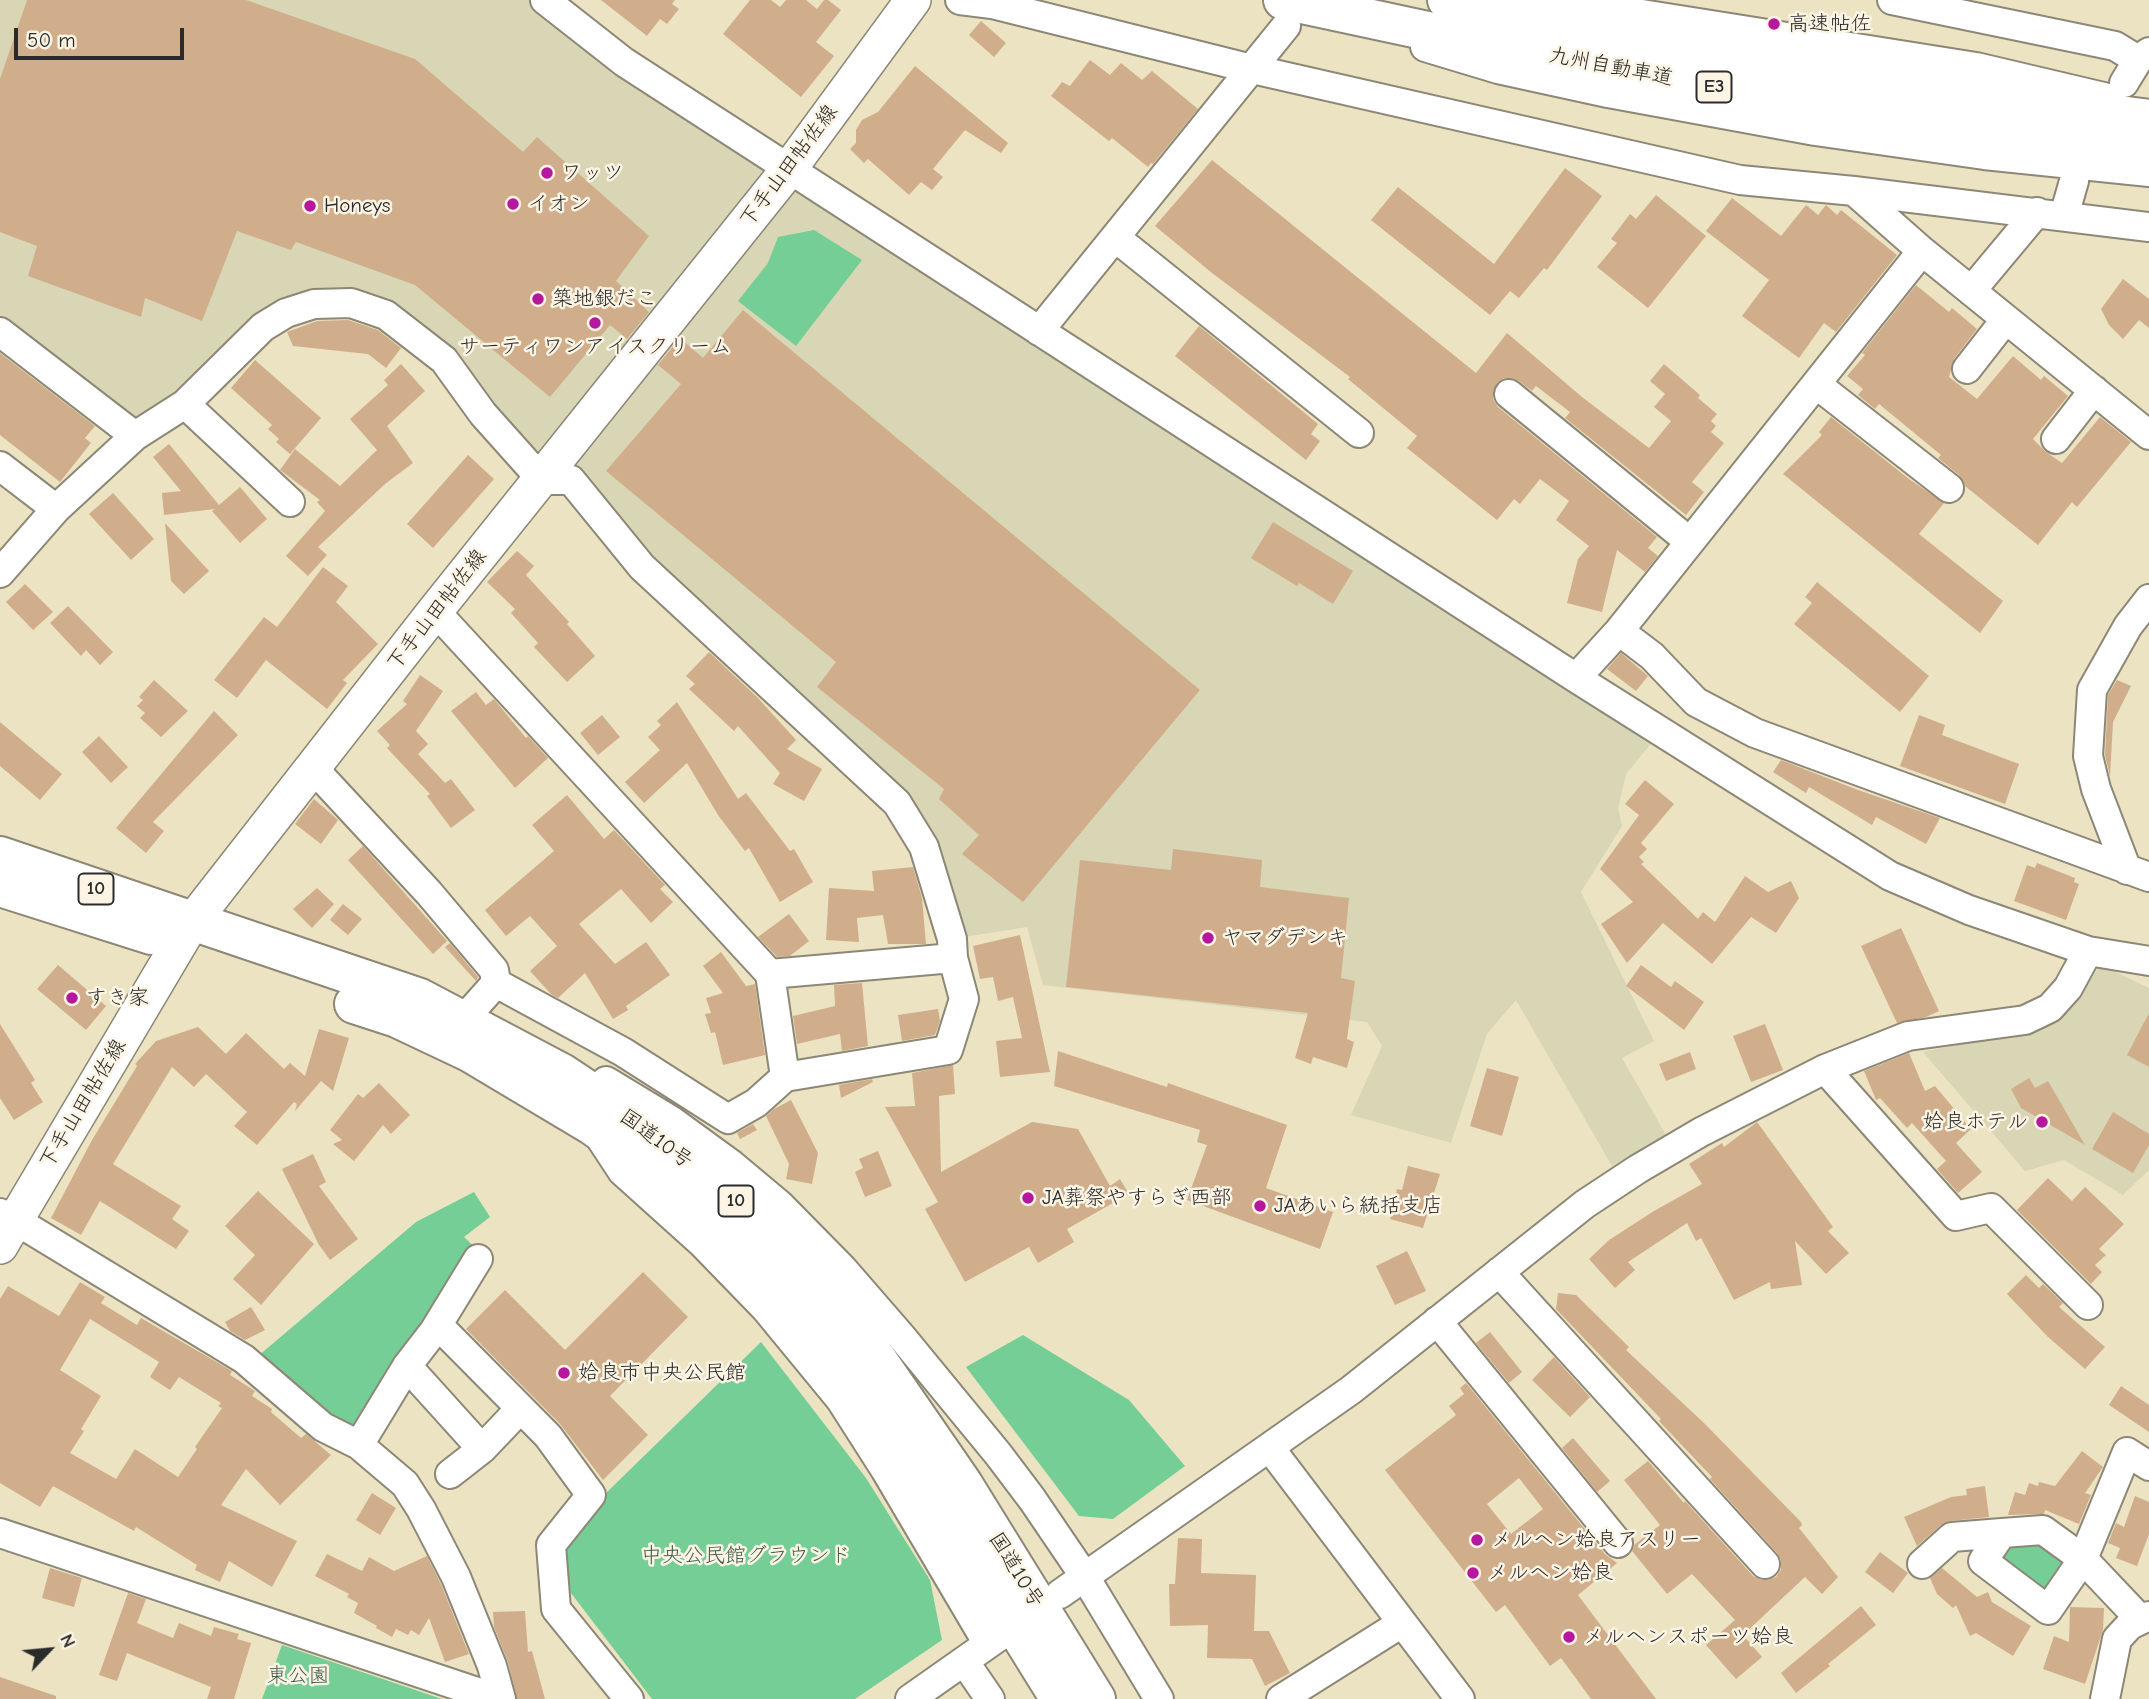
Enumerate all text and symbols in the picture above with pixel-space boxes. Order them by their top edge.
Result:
place label: 高速帖佐 [1788,11,1872,37]
scale bar [18,14,187,58]
marker: 高速帖佐 [1766,16,1782,32]
text: 50 m [27,28,76,52]
street label: 九州自動車道 [1547,43,1675,91]
road number: E3 [1696,72,1732,102]
street label: 下手山田帖佐線 [735,100,843,232]
place label: ワッツ [561,160,624,186]
marker: ワッツ [539,165,555,181]
place label: イオン [527,191,590,217]
place label: Honeys [324,193,391,219]
marker: イオン [505,196,521,212]
marker: Honeys [302,198,318,214]
place label: 築地銀だこ [552,286,657,312]
marker: 築地銀だこ [530,291,546,307]
marker: サーティワンアイスクリーム [587,315,603,331]
place label: サーティワンアイスクリーム [459,334,731,360]
street label: 下手山田帖佐線 [382,544,492,676]
road number: 10 [78,874,114,904]
place label: ヤマダデンキ [1222,925,1348,951]
marker: ヤマダデンキ [1200,930,1216,946]
place label: すき家 [86,985,149,1011]
marker: すき家 [64,990,80,1006]
street label: 下手山田帖佐線 [34,1035,132,1173]
street label: 国道10号 [615,1104,697,1174]
place label: 姶良ホテル [1923,1109,2028,1135]
marker: 姶良ホテル [2034,1114,2050,1130]
place label: JA葬祭やすらぎ西部 [1042,1185,1232,1211]
road number: 10 [718,1186,754,1217]
marker: JA葬祭やすらぎ西部 [1020,1190,1036,1206]
place label: JAあいら統括支店 [1274,1193,1443,1219]
marker: JAあいら統括支店 [1252,1198,1268,1214]
place label: 姶良市中央公民館 [578,1360,746,1386]
marker: 姶良市中央公民館 [556,1365,572,1381]
place label: メルヘン姶良アスリー [1491,1527,1701,1553]
street label: 国道10号 [983,1528,1049,1612]
marker: メルヘン姶良アスリー [1469,1532,1485,1548]
park label: 中央公民館グラウンド [641,1543,851,1569]
place label: メルヘン姶良 [1487,1560,1613,1586]
marker: メルヘン姶良 [1465,1565,1481,1581]
north arrow [14,1615,84,1685]
place label: メルヘンスポーツ姶良 [1583,1624,1793,1650]
marker: メルヘンスポーツ姶良 [1561,1629,1577,1645]
text: N [55,1630,80,1651]
park label: 東公園 [267,1663,329,1689]

